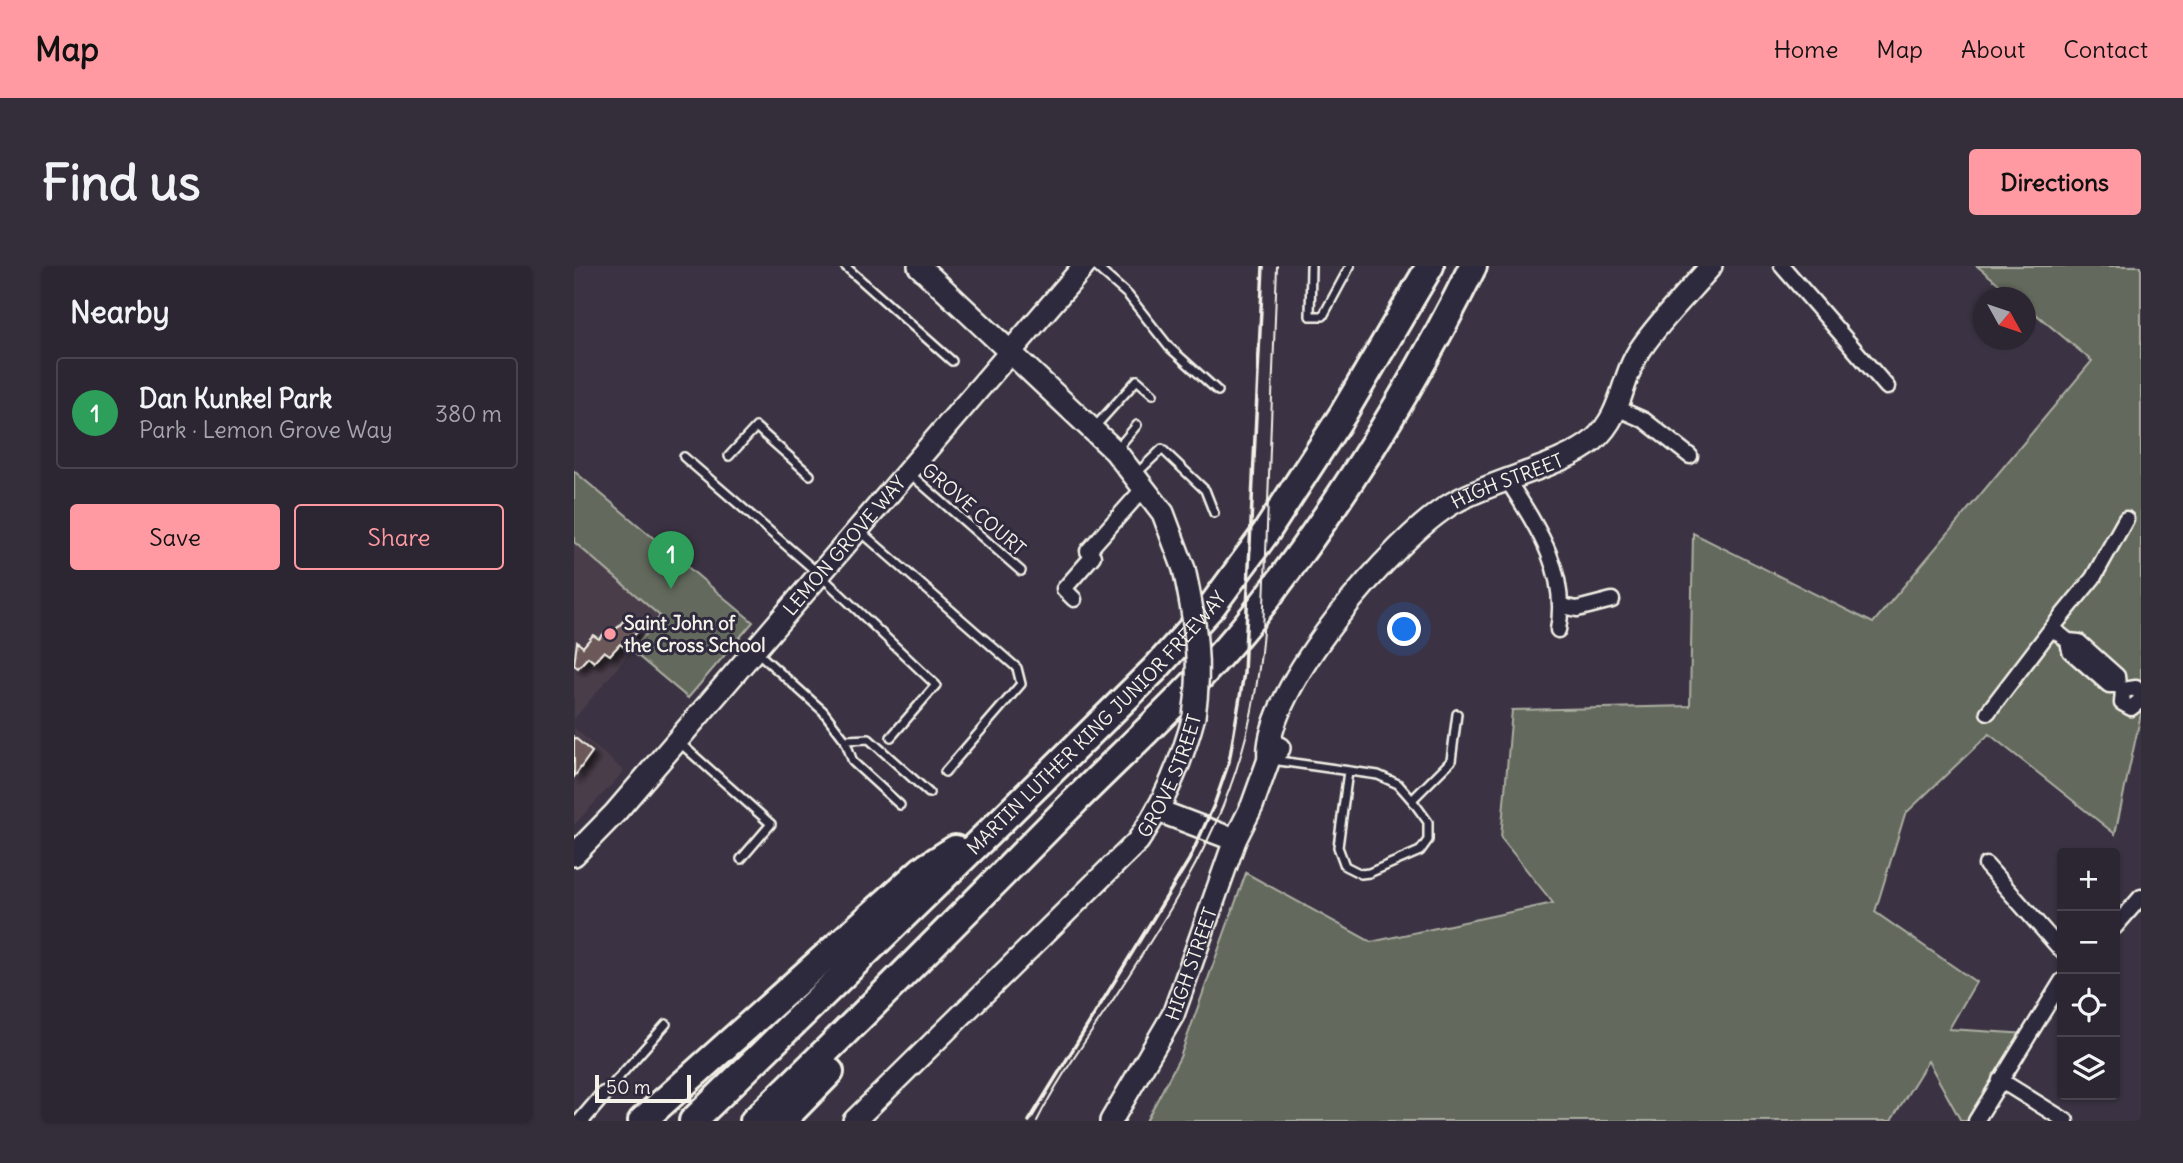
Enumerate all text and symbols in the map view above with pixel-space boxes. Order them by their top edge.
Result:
text: Map [35,28,99,70]
text: Home [1774,34,1838,64]
text: Map [1876,34,1923,64]
text: About [1961,34,2025,64]
text: Contact [2063,34,2148,64]
button: Directions [1969,149,2141,215]
text: Find us [42,152,200,213]
north arrow [1973,287,2036,350]
text: Nearby [70,293,170,331]
text: Dan Kunkel Park [139,382,332,415]
text: 1 [90,399,100,428]
text: 380 m [435,399,502,428]
text: Park · Lemon Grove Way [139,415,393,444]
street label: HIGH STREET [1447,448,1567,514]
street label: GROVE COURT [917,458,1031,561]
street label: LEMON GROVE WAY [778,471,911,620]
button: Save [70,504,280,570]
button: Share [294,504,504,570]
pin: 1 [648,531,694,589]
street label: MARTIN LUTHER KING JUNIOR FREEWAY [962,586,1231,860]
place label: Saint John of the Cross School [624,611,765,657]
your location [1387,612,1421,646]
marker: Saint John of the Cross School [602,626,618,642]
street label: GROVE STREET [1132,711,1206,842]
map controls [2057,848,2120,1100]
button: + [2057,848,2120,911]
street label: HIGH STREET [1160,904,1222,1024]
button: − [2057,911,2120,974]
button: locate [2057,974,2120,1037]
button: layers [2057,1037,2120,1100]
scale bar [595,1072,691,1104]
text: 50 m [606,1075,651,1099]

